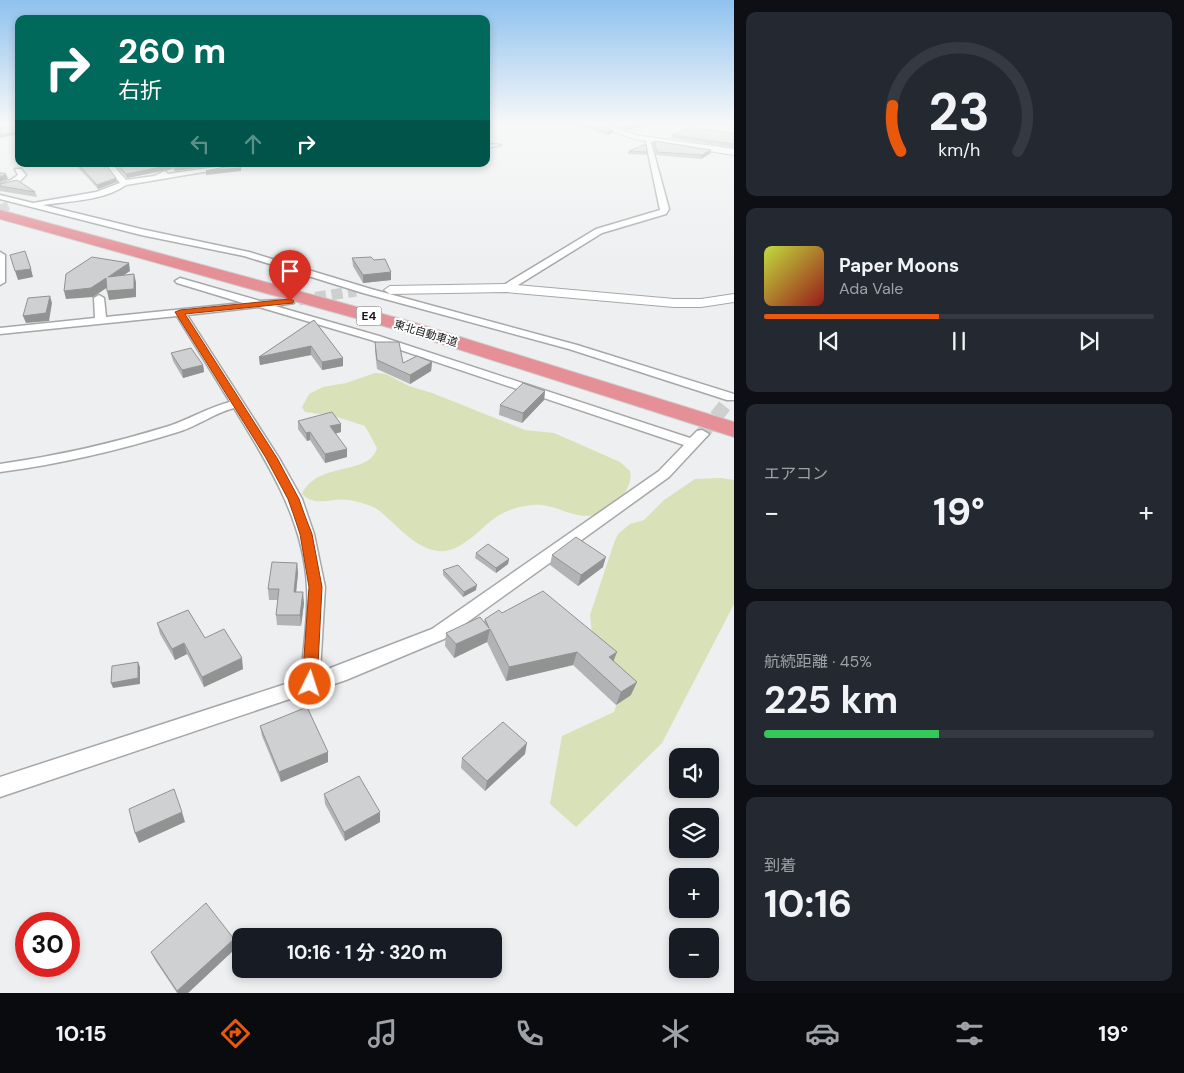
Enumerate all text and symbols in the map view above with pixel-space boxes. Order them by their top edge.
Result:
text: 260 m [118,28,226,74]
icon: right [35,35,100,100]
text: 右折 [118,76,162,105]
text: 23 [928,78,990,146]
icon: left [186,130,214,158]
icon: ahead [239,130,267,158]
icon: right [292,130,320,158]
text: km/h [938,138,980,162]
pin [269,250,311,301]
text: Paper Moons [839,253,959,278]
icon: arrive [276,257,304,285]
text: Ada Vale [839,278,903,299]
road number: E4 [356,306,382,326]
street label: 東北自動車道 [392,317,460,349]
icon: previous [815,327,843,355]
icon: pause [945,327,973,355]
icon: next [1075,327,1103,355]
text: エアコン [764,463,828,484]
text: 19° [933,487,985,537]
text: − [764,494,779,531]
text: + [1139,494,1154,531]
text: 航続距離 · 45% [764,651,872,672]
position arrow [283,657,335,709]
text: 225 km [764,675,898,725]
map controls [669,748,719,978]
button: sound [669,748,719,798]
button: layers [669,808,719,858]
text: 到着 [764,855,796,876]
button: + [669,868,719,918]
text: 10:16 [764,879,852,929]
speed limit sign: 30 [15,912,80,977]
button: − [669,928,719,978]
text: 10:16 · 1 分 · 320 m [287,940,447,965]
icon: directions [218,1016,253,1051]
icon: music [365,1016,400,1051]
icon: phone [512,1016,547,1051]
icon: climate [658,1016,693,1051]
icon: car [805,1016,840,1051]
icon: filters [952,1016,987,1051]
text: 10:15 [56,1019,107,1048]
text: 19° [1098,1019,1128,1048]

